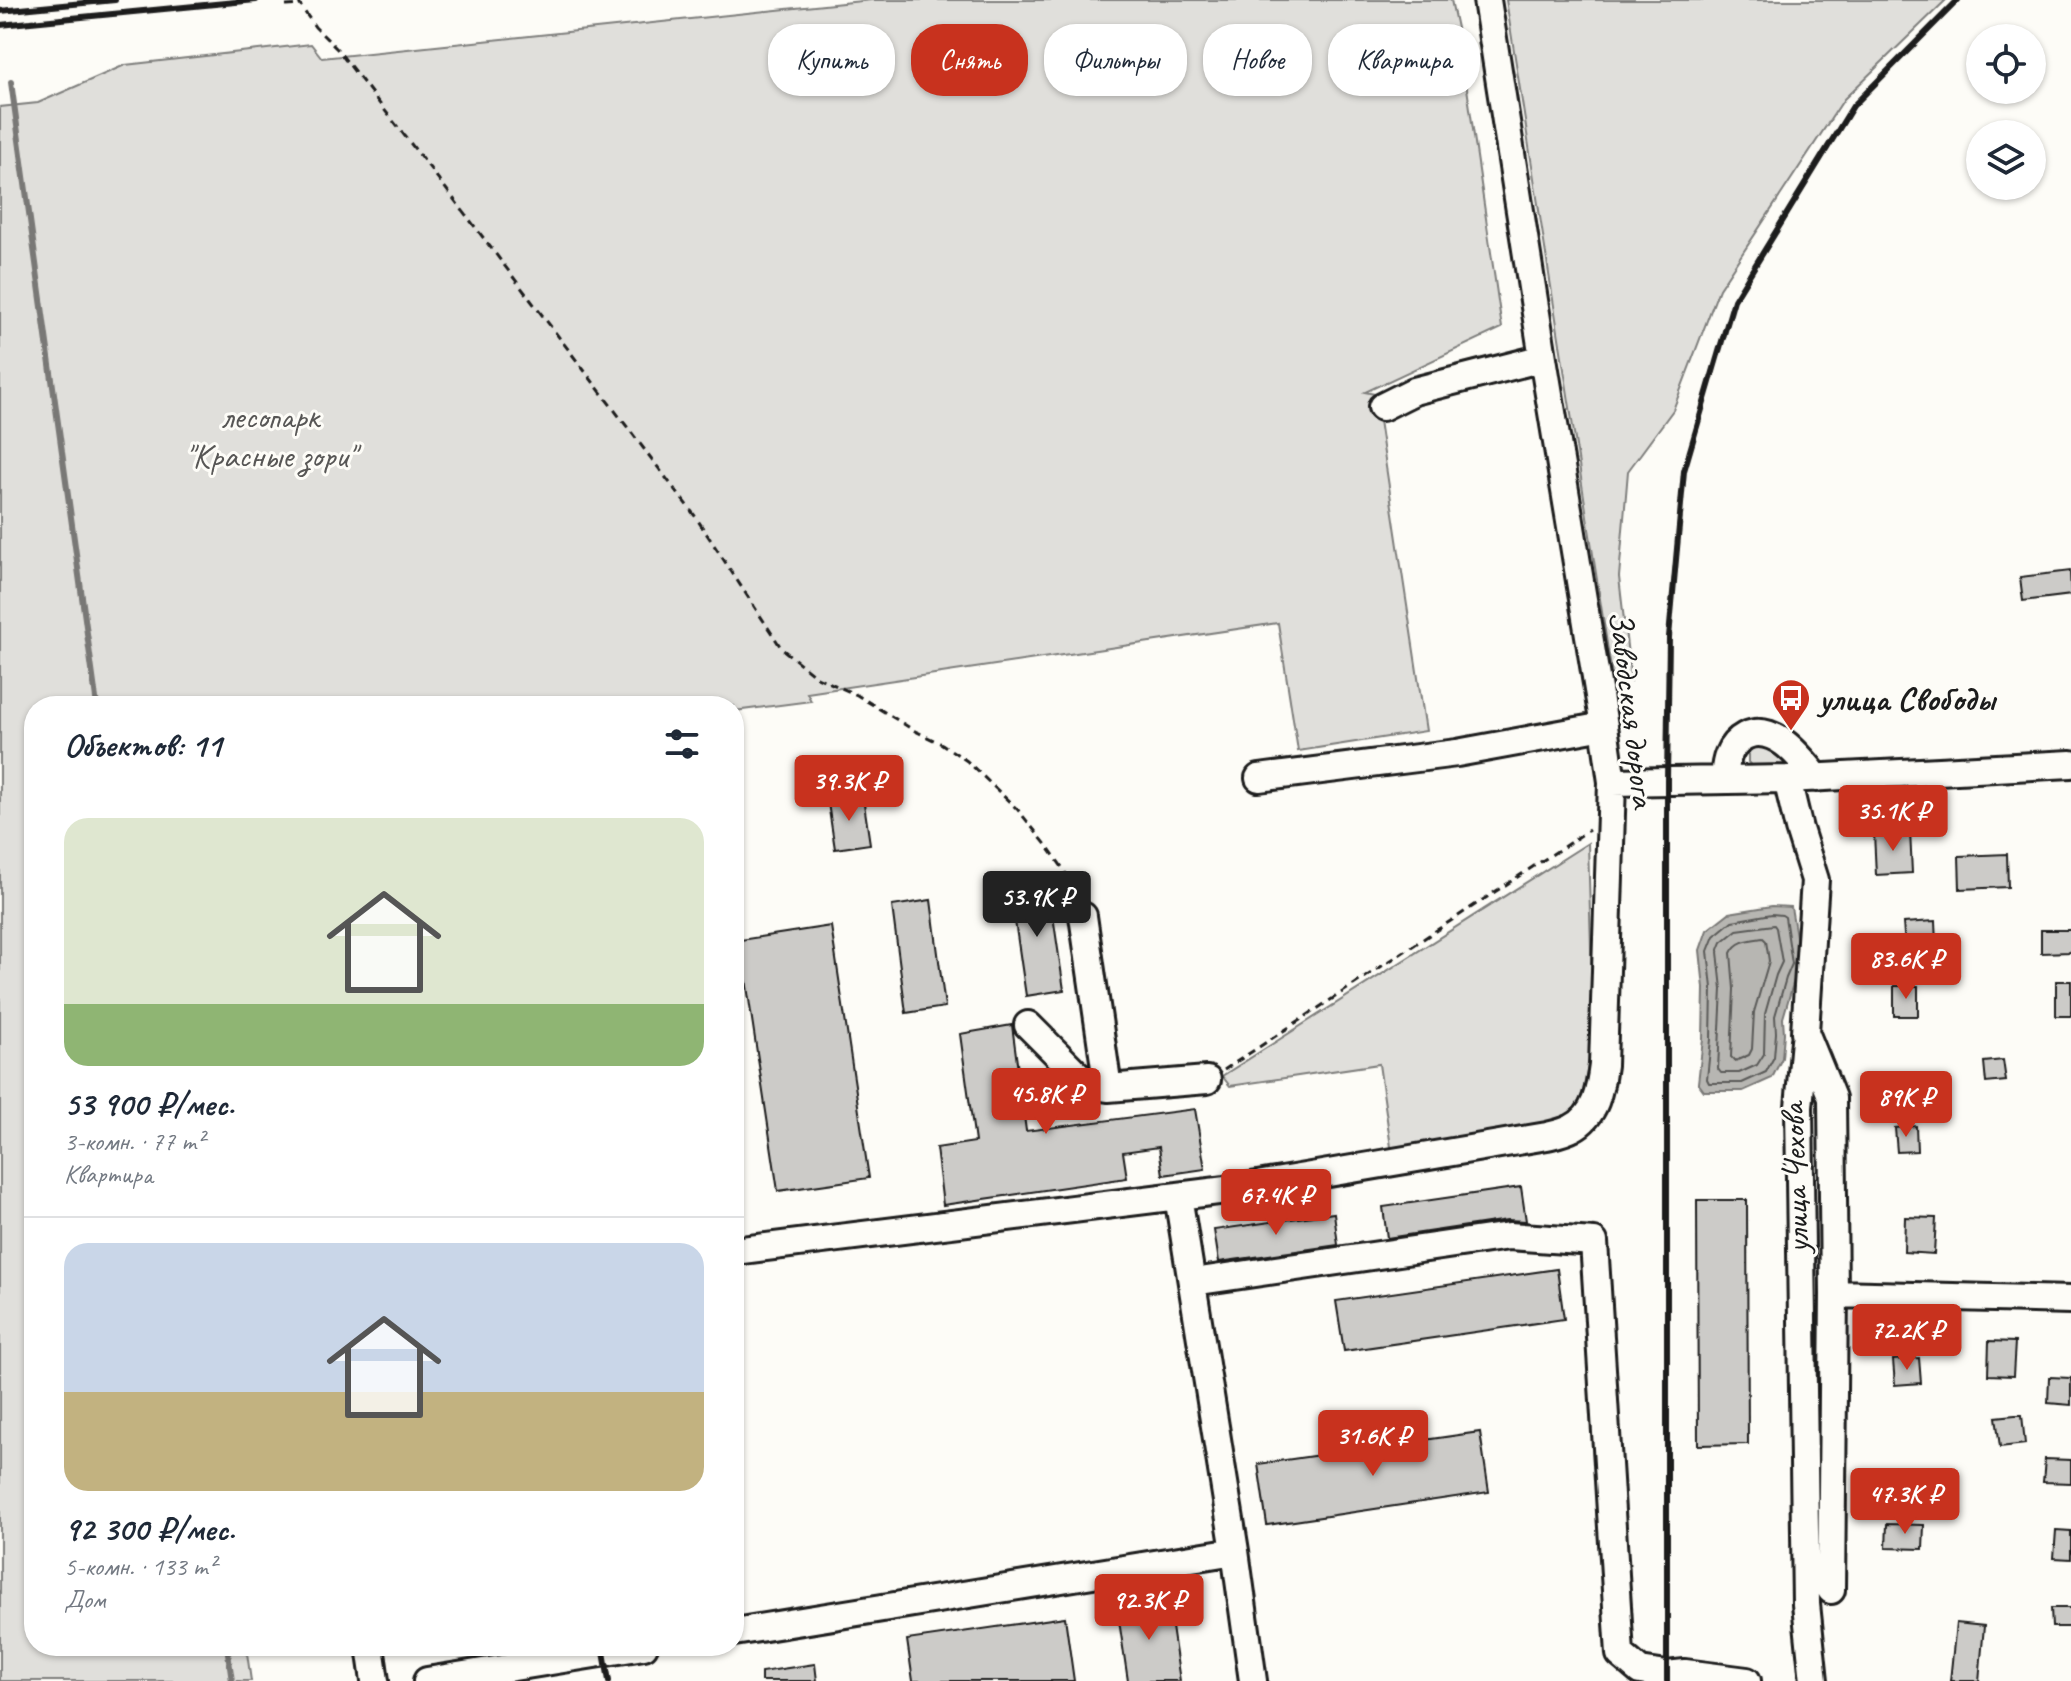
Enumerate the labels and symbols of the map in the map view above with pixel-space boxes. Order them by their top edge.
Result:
park label: лесопарк "Красные зори" [185,395,362,477]
street label: Заводская дорога [1599,608,1666,812]
bus stop icon: улица Свободы [1770,677,1812,732]
place label: улица Свободы [1816,677,1998,720]
pin: 39.3K ₽ [775,755,923,823]
pin: 35.1K ₽ [1819,785,1967,853]
pin: 53.9K ₽ [963,871,1111,939]
pin: 83.6K ₽ [1832,933,1980,1001]
pin: 45.8K ₽ [972,1068,1120,1136]
pin: 89K ₽ [1850,1071,1962,1139]
street label: улица Чехова [1770,1099,1819,1256]
pin: 67.4K ₽ [1202,1169,1350,1237]
pin: 72.2K ₽ [1833,1304,1981,1372]
pin: 31.6K ₽ [1299,1410,1447,1478]
pin: 47.3K ₽ [1831,1468,1979,1536]
pin: 92.3K ₽ [1075,1574,1223,1642]

